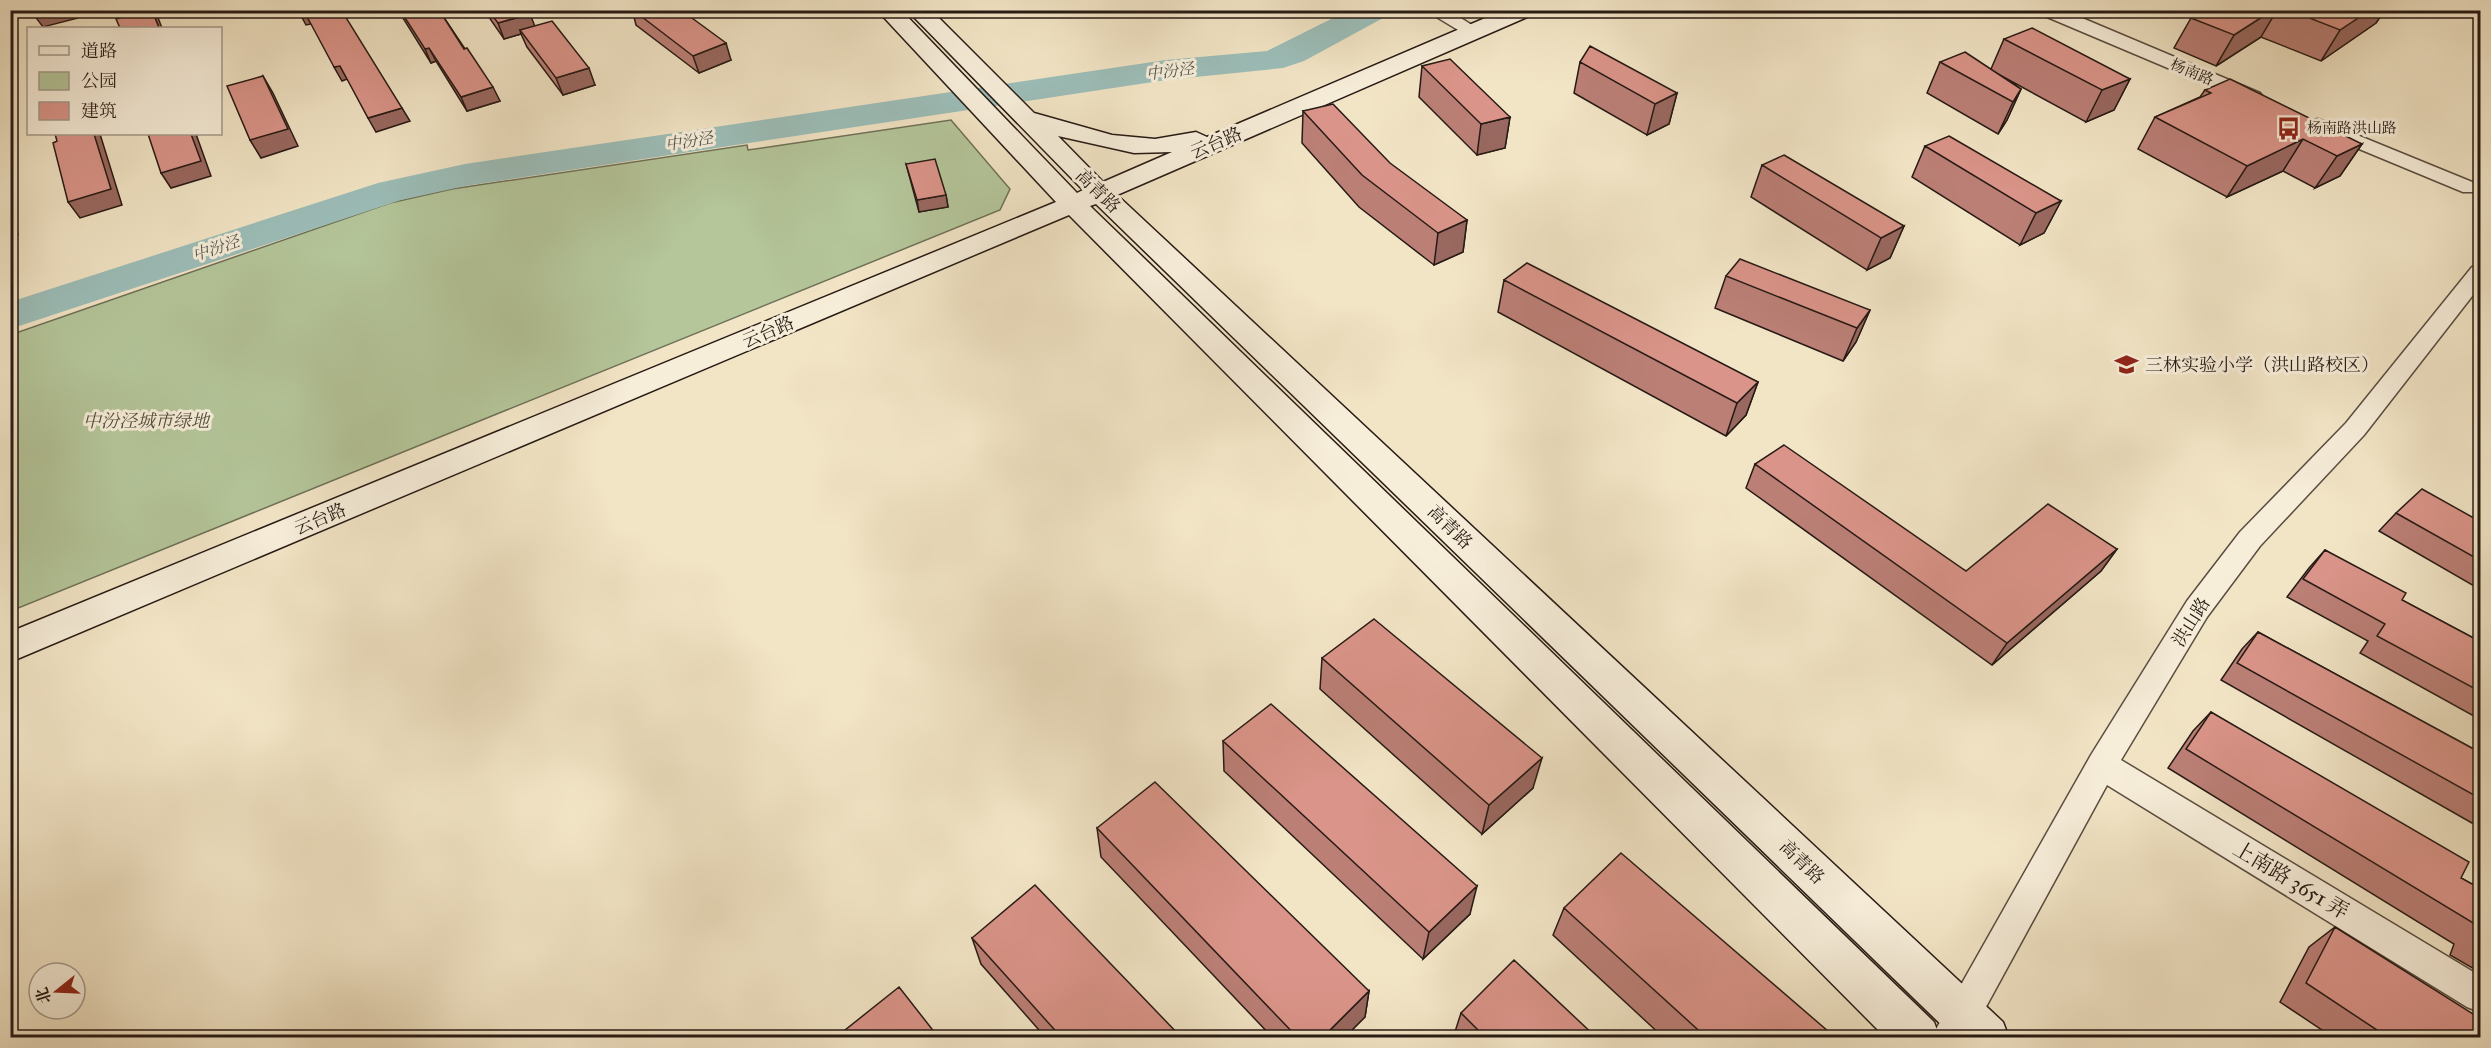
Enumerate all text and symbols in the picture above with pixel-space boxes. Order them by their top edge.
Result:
legend [27,27,222,135]
text: 道路 [81,40,117,62]
street label: 杨南路 [2168,55,2216,89]
water label: 中汾泾 [1145,59,1196,83]
text: 公园 [81,70,117,92]
text: 建筑 [81,100,117,122]
bus stop icon: 杨南路洪山路 [2276,115,2302,141]
place label: 杨南路洪山路 [2307,119,2397,137]
street label: 云台路 [1187,122,1245,164]
water label: 中汾泾 [664,128,715,154]
street label: 高青路 [1071,164,1125,218]
water label: 中汾泾 [190,231,243,264]
street label: 云台路 [739,311,797,353]
school or university icon: 三林实验小学（洪山路校区） [2114,352,2140,378]
place label: 三林实验小学（洪山路校区） [2145,354,2379,376]
park label: 中汾泾城市绿地 [83,410,211,432]
street label: 云台路 [291,498,349,540]
street label: 高青路 [1423,500,1477,554]
street label: 洪山路 [2167,593,2215,651]
street label: 高青路 [1775,835,1829,889]
street label: 上南路 3651 弄 [2228,835,2354,925]
north arrow [27,961,87,1021]
text: 北 [32,985,55,1006]

